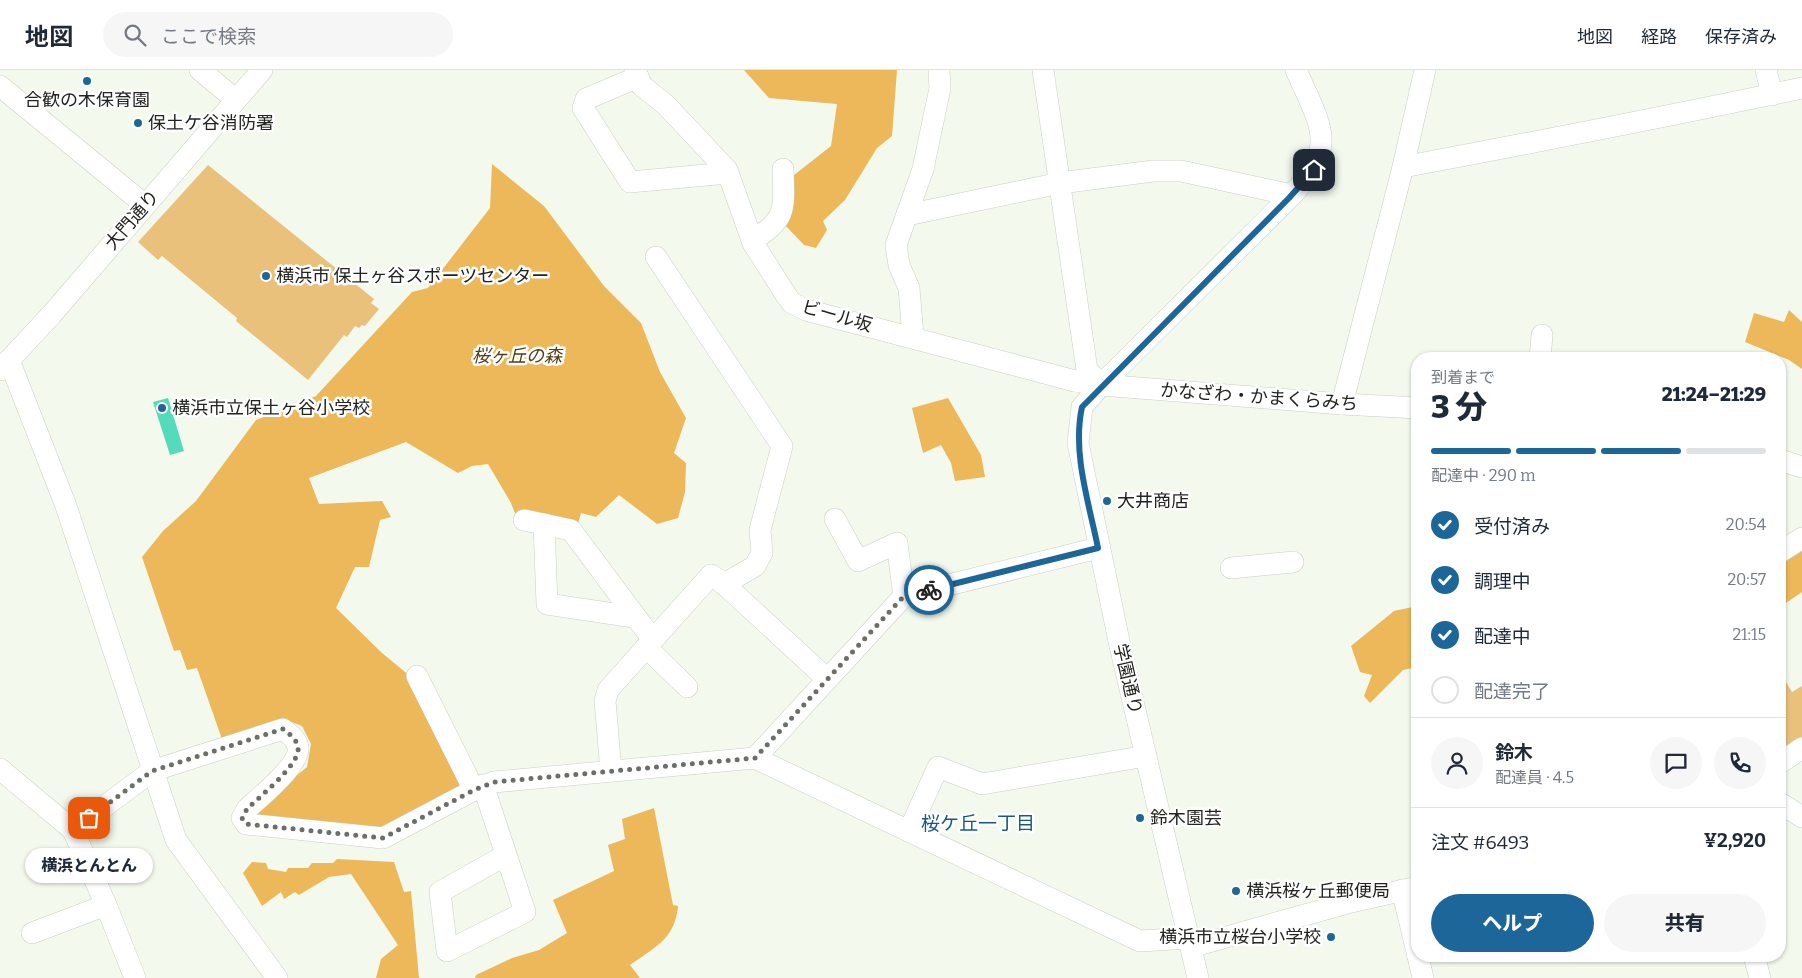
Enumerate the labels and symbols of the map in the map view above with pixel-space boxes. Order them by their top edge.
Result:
marker: 合歓の木保育園 [81,75,93,87]
place label: 合歓の木保育園 [24,89,150,111]
place label: 保土ケ谷消防署 [148,112,274,134]
marker: 保土ケ谷消防署 [132,117,144,129]
pin [1293,149,1335,191]
street label: 大門通り [100,186,164,254]
place label: 横浜市 保土ヶ谷スポーツセンター [276,265,549,287]
marker: 横浜市 保土ヶ谷スポーツセンター [260,270,272,282]
street label: ビール坂 [799,296,875,336]
park label: 桜ヶ丘の森 [472,345,564,367]
street label: かなざわ・かまくらみち [1159,379,1359,415]
place label: 横浜市立保土ヶ谷小学校 [172,397,370,419]
marker: 横浜市立保土ヶ谷小学校 [156,402,168,414]
place label: 大井商店 [1117,490,1189,512]
marker: 大井商店 [1101,495,1113,507]
courier [904,565,954,615]
street label: 学園通り [1109,641,1147,717]
pin [68,797,110,839]
place label: 鈴木園芸 [1150,807,1222,829]
district label: 桜ケ丘一丁目 [921,812,1035,835]
marker: 鈴木園芸 [1134,812,1146,824]
callout: 横浜とんとん [25,848,153,883]
place label: 横浜桜ヶ丘郵便局 [1246,880,1390,902]
marker: 横浜桜ヶ丘郵便局 [1230,885,1242,897]
place label: 横浜市立桜台小学校 [1159,926,1321,948]
marker: 横浜市立桜台小学校 [1325,931,1337,943]

